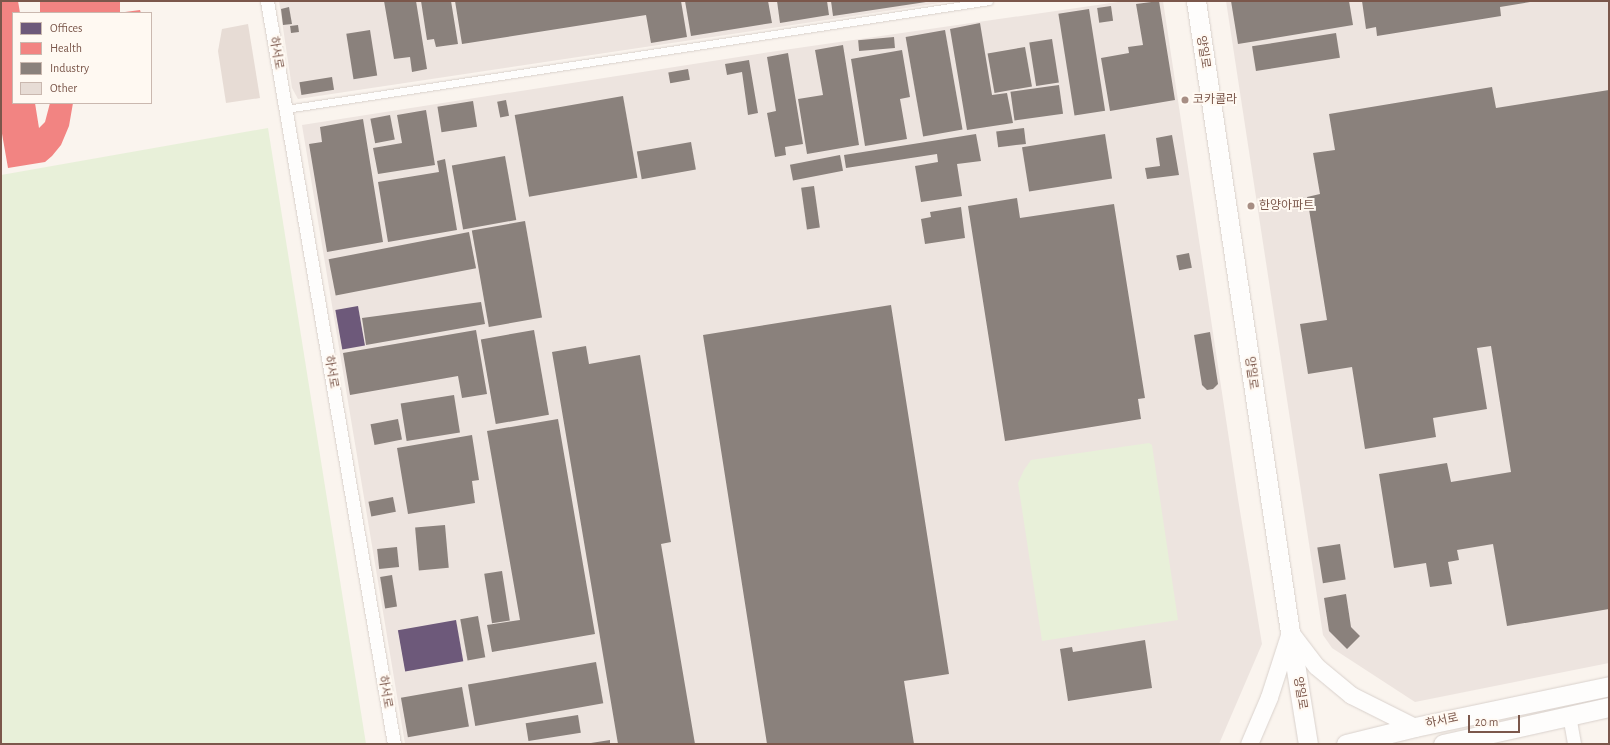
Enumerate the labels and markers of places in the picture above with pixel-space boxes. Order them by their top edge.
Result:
place label: 코카콜라 [1193,93,1237,107]
marker: 코카콜라 [1180,95,1190,105]
place label: 한양아파트 [1259,199,1314,213]
marker: 한양아파트 [1246,201,1256,211]

